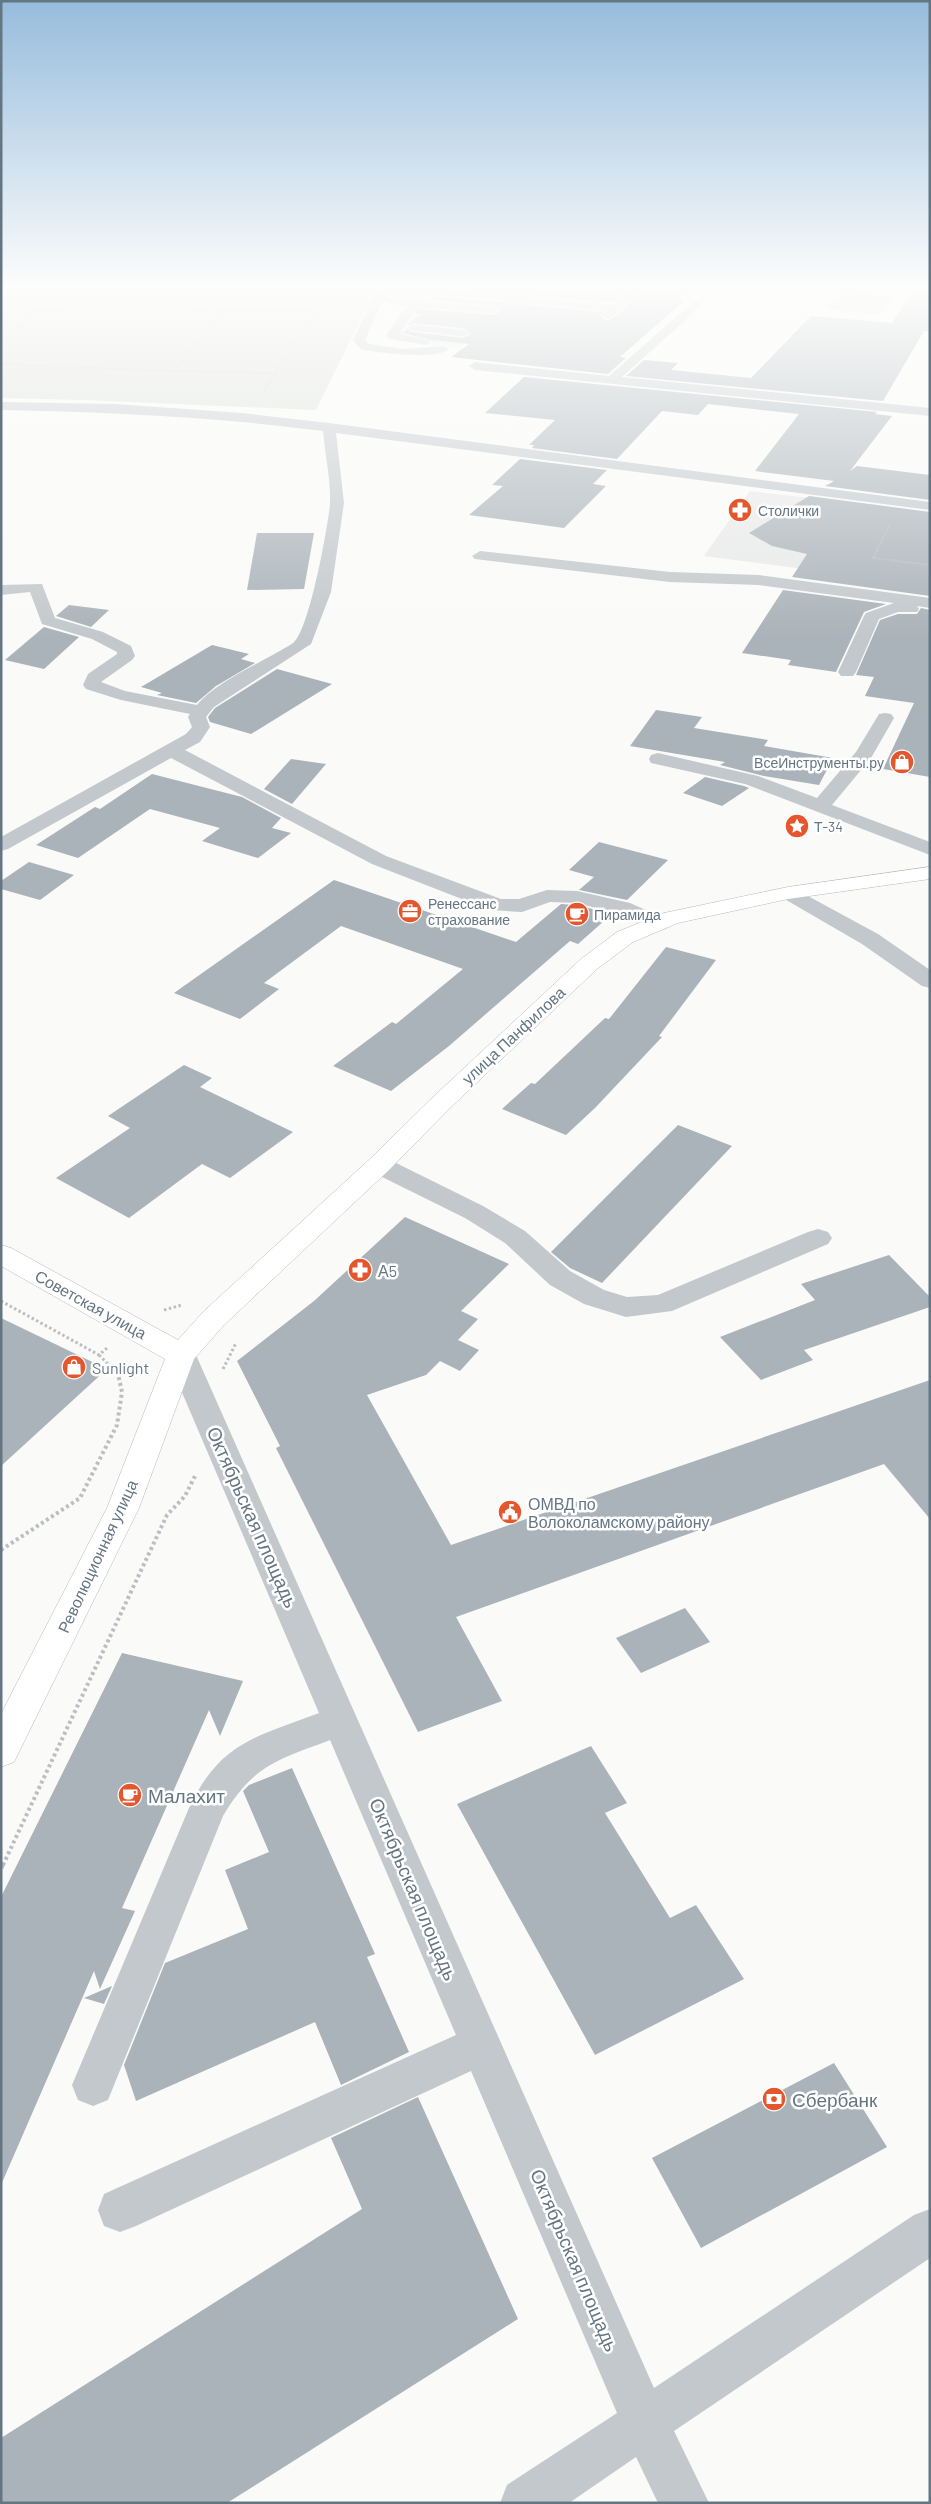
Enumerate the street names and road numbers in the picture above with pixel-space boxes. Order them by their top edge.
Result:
street label: улица Панфилова [457,982,569,1088]
street label: Советская улица [32,1266,150,1343]
street label: Октябрьская площадь [203,1423,303,1611]
street label: Революционная улица [53,1476,141,1635]
street label: Октябрьская площадь [365,1794,463,1984]
street label: Октябрьская площадь [526,2165,624,2355]

